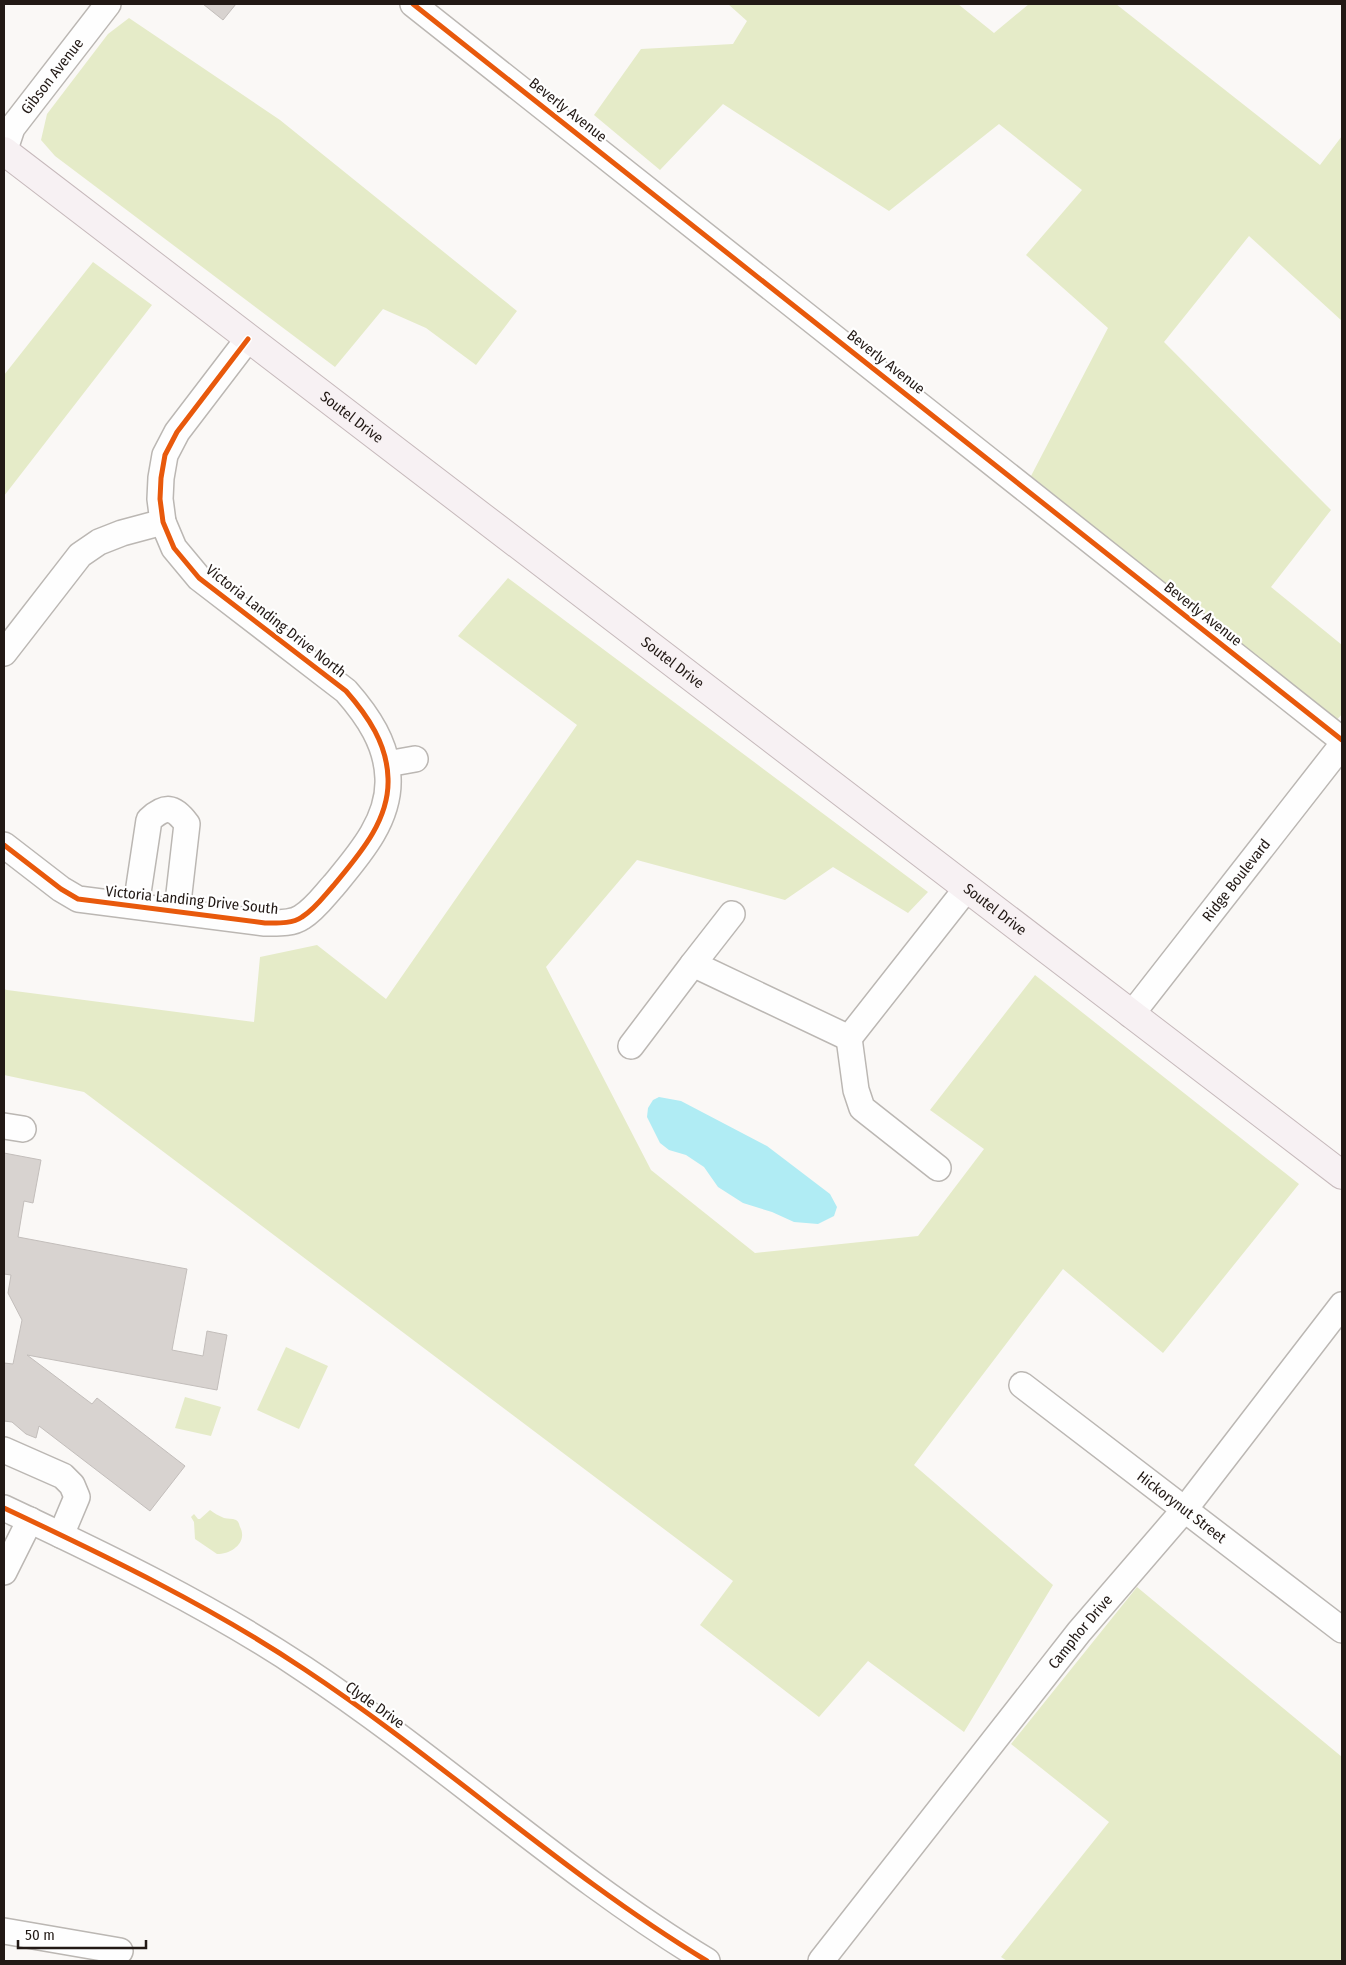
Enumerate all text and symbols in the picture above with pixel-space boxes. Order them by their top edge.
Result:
street label: Gibson Avenue [17,34,87,118]
street label: Beverly Avenue [525,74,611,146]
street label: Beverly Avenue [843,326,929,398]
street label: Soutel Drive [317,387,387,447]
street label: Victoria Landing Drive North [202,561,350,681]
street label: Beverly Avenue [1160,578,1246,650]
street label: Soutel Drive [638,633,708,693]
street label: Ridge Boulevard [1199,835,1274,925]
street label: Soutel Drive [960,880,1030,939]
street label: Victoria Landing Drive South [105,882,279,918]
street label: Hickorynut Street [1134,1467,1230,1547]
street label: Camphor Drive [1044,1591,1116,1673]
street label: Clyde Drive [342,1678,408,1732]
scale bar [18,1918,145,1950]
text: 50 m [25,1926,55,1944]

